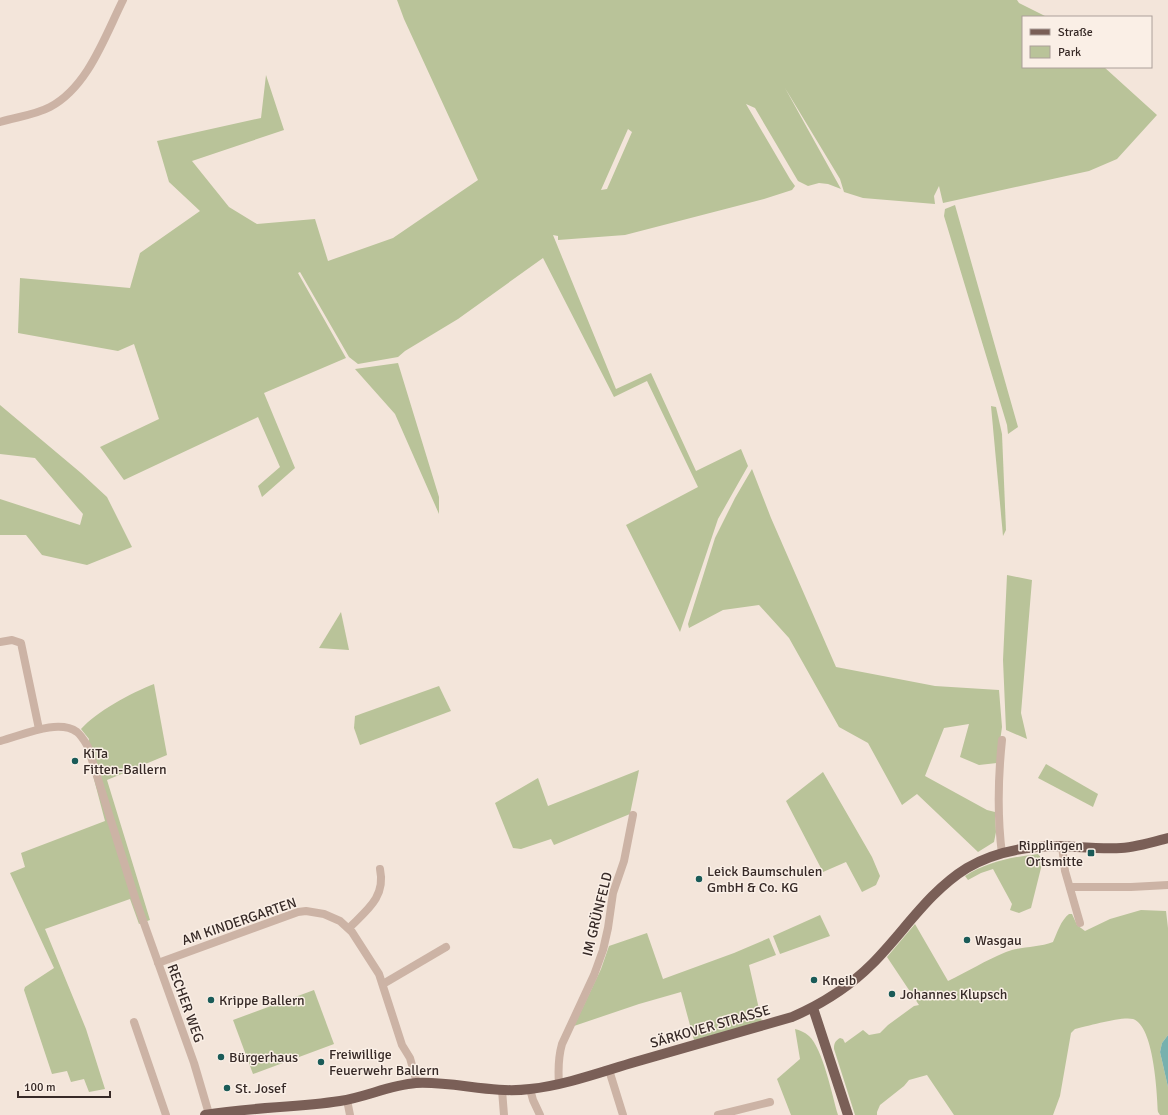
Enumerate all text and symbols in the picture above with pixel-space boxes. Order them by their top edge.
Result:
legend [1022,16,1152,68]
text: Straße [1058,25,1093,40]
text: Park [1058,45,1081,60]
place label: KiTa Fitten-Ballern [83,745,167,778]
marker: KiTa Fitten-Ballern [70,756,80,766]
place label: Ripplingen Ortsmitte [1018,837,1083,870]
marker: Ripplingen Ortsmitte [1086,848,1096,858]
place label: Leick Baumschulen GmbH & Co. KG [707,863,822,896]
street label: IM GRÜNFELD [579,870,616,958]
marker: Leick Baumschulen GmbH & Co. KG [694,874,704,884]
street label: AM KINDERGARTEN [180,894,299,949]
place label: Wasgau [975,932,1022,949]
marker: Wasgau [962,935,972,945]
street label: RECHER WEG [163,962,208,1045]
place label: Kneib [822,972,856,989]
marker: Kneib [809,975,819,985]
place label: Johannes Klupsch [900,986,1008,1003]
marker: Johannes Klupsch [887,989,897,999]
place label: Krippe Ballern [219,992,305,1009]
marker: Krippe Ballern [206,995,216,1005]
street label: SÄRKOVER STRASSE [648,1001,772,1052]
place label: Freiwillige Feuerwehr Ballern [329,1046,439,1079]
place label: Bürgerhaus [229,1049,298,1066]
marker: Bürgerhaus [216,1052,226,1062]
marker: Freiwillige Feuerwehr Ballern [316,1057,326,1067]
scale bar [18,1073,110,1099]
text: 100 m [24,1080,56,1095]
place label: St. Josef [235,1080,287,1097]
marker: St. Josef [222,1083,232,1093]

